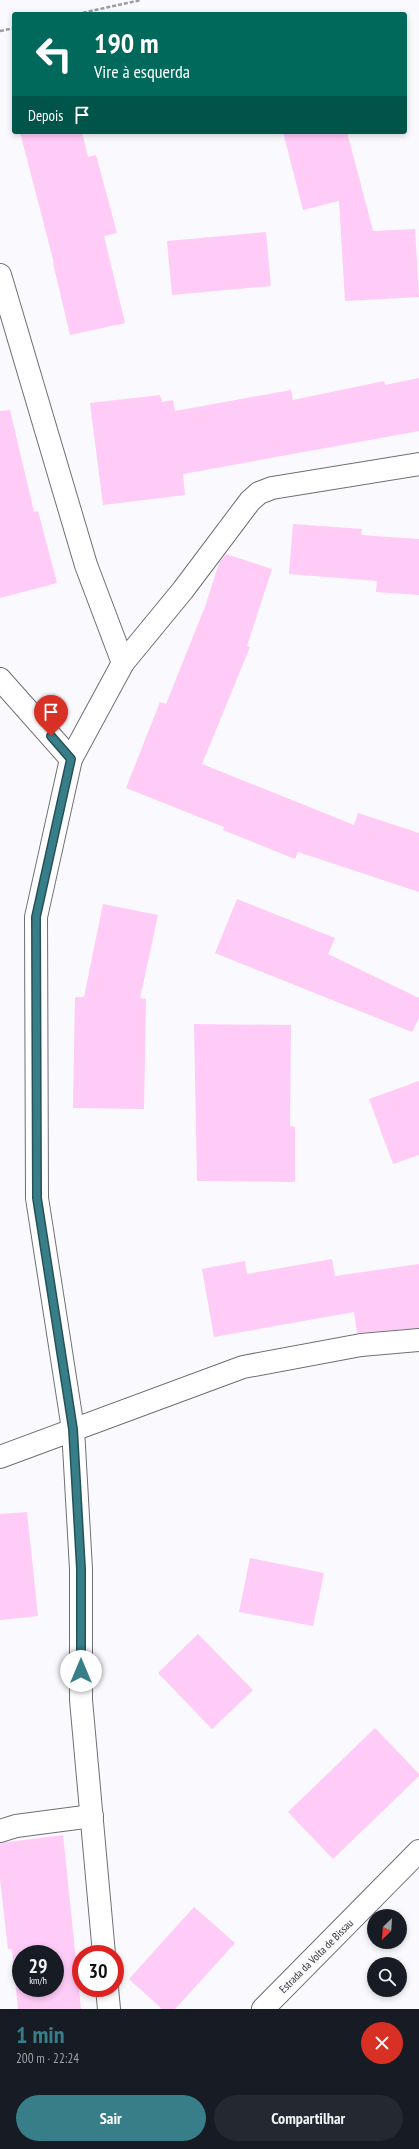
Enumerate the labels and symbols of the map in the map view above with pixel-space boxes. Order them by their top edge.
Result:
pin [34,695,68,736]
position arrow [60,1650,102,1692]
north arrow [367,1909,407,1949]
street label: Estrada da Volta de Bissau [276,1916,356,1996]
speed limit sign: 30 [72,1945,124,1997]

